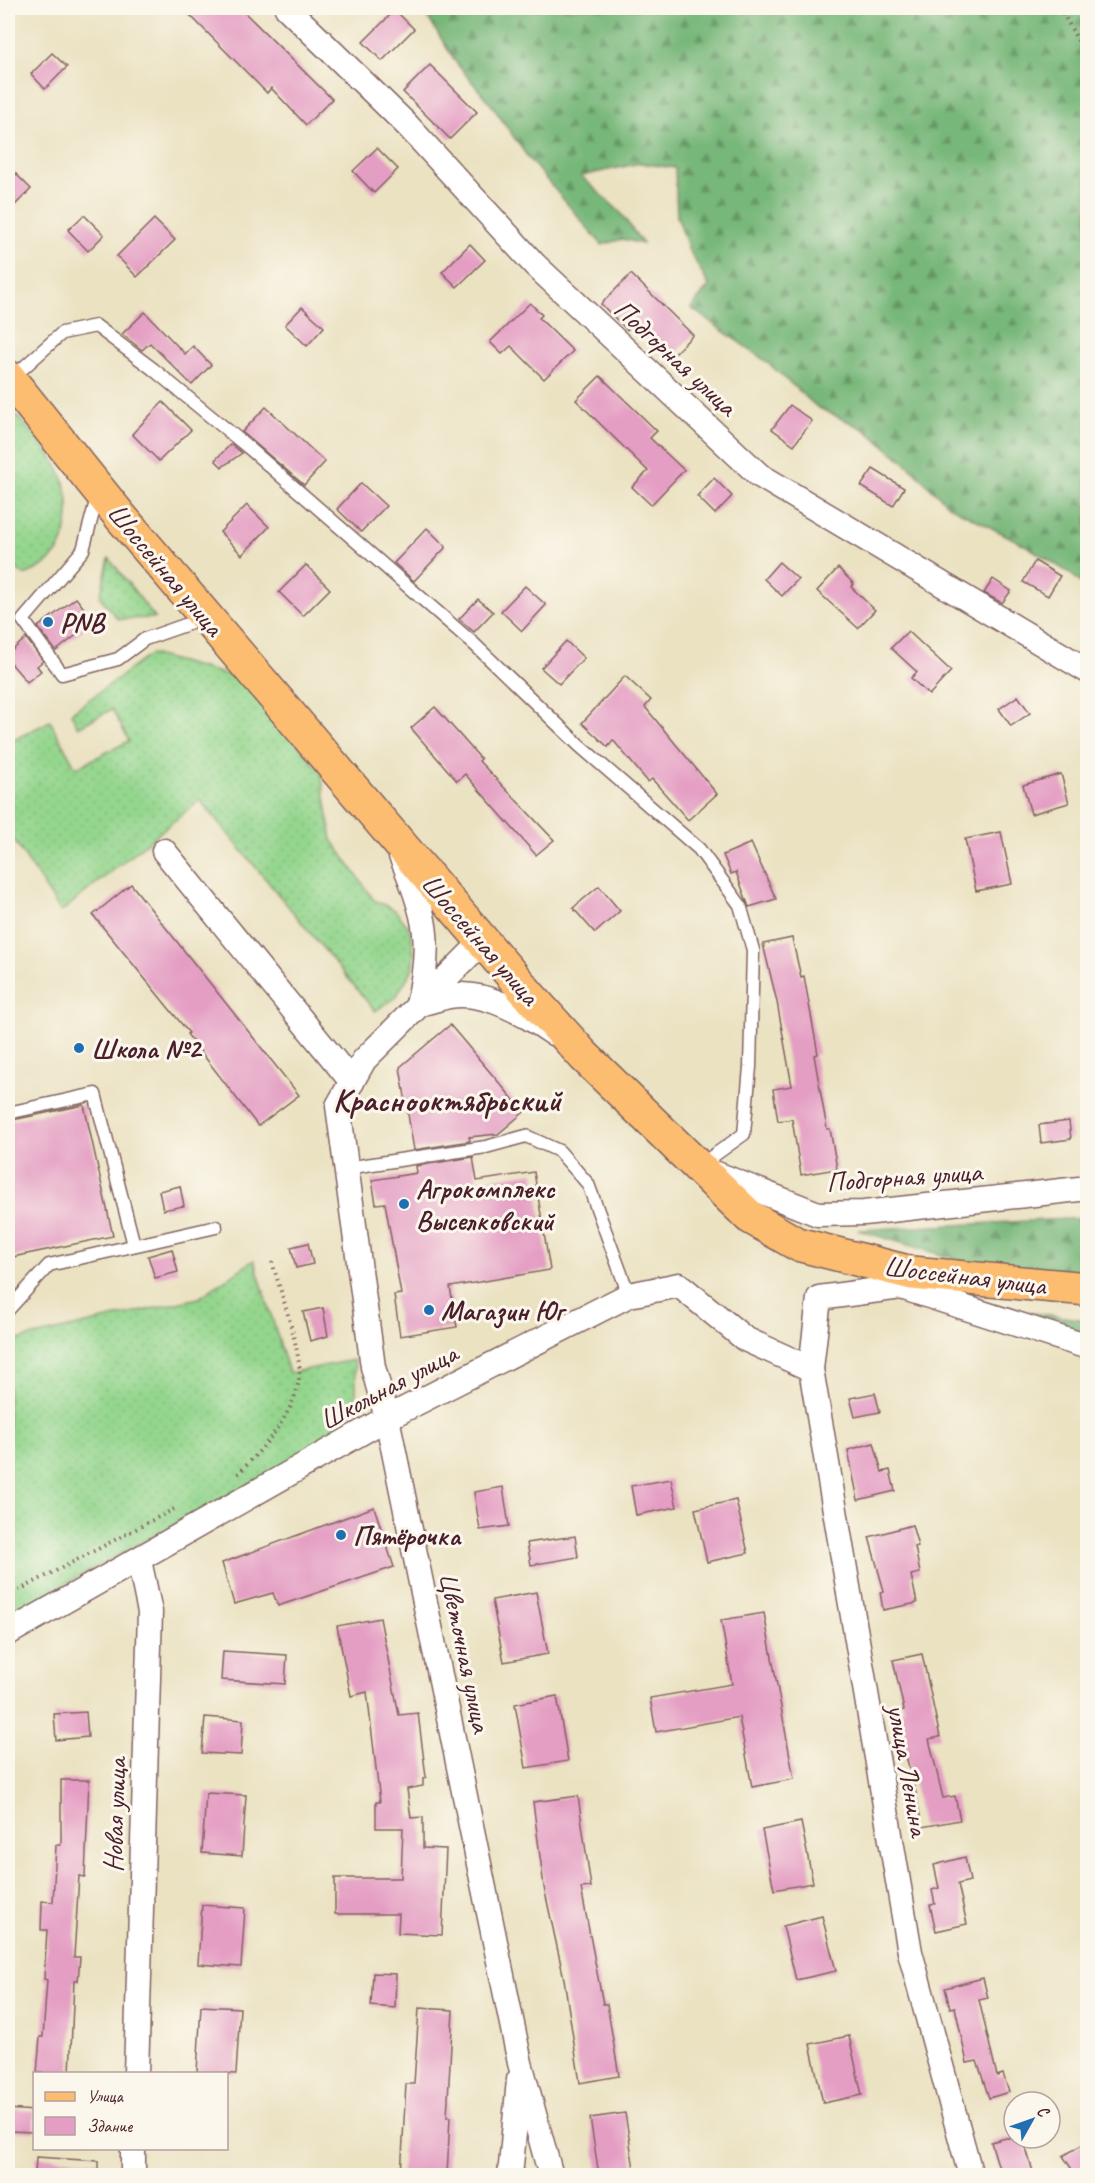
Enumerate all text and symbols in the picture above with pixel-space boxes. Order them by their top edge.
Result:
street label: Подгорная улица [607,291,746,424]
street label: Шоссейная улица [100,496,233,644]
place label: PNB [60,605,106,640]
marker: PNB [41,615,55,629]
street label: Шоссейная улица [414,866,548,1014]
place label: Школа №2 [91,1031,203,1066]
marker: Школа №2 [72,1041,86,1055]
district label: Краснооктябрьский [333,1080,563,1121]
street label: Подгорная улица [825,1153,985,1199]
place label: Агрокомплекс Выселковский [416,1171,556,1238]
marker: Агрокомплекс Выселковский [397,1197,411,1211]
street label: Шоссейная улица [882,1248,1050,1303]
place label: Магазин Юг [441,1293,567,1329]
marker: Магазин Юг [422,1303,436,1317]
street label: Школьная улица [313,1334,465,1437]
place label: Пятёрочка [353,1518,462,1553]
marker: Пятёрочка [334,1528,348,1542]
street label: Цветочная улица [431,1569,500,1737]
street label: улица Ленина [879,1700,938,1841]
street label: Новая улица [95,1755,134,1873]
legend [33,2072,228,2150]
text: Улица [87,2085,124,2107]
north arrow [1002,2090,1062,2150]
text: С [1033,2102,1054,2122]
text: Здание [87,2115,133,2137]

